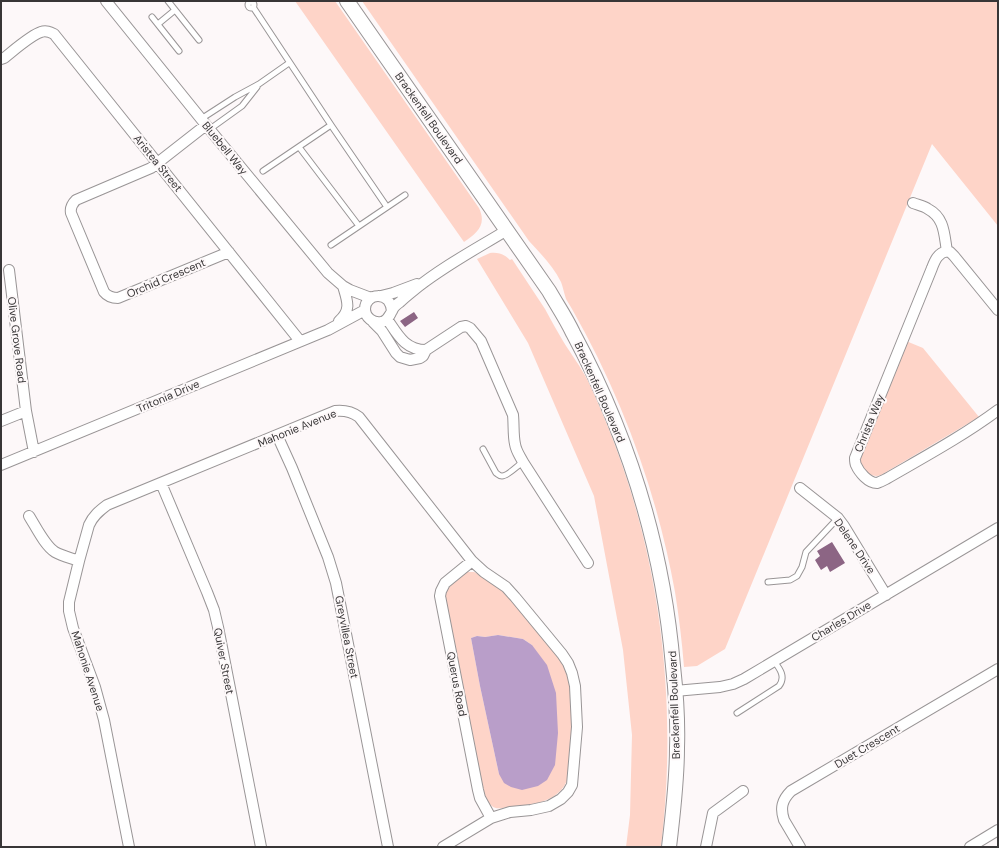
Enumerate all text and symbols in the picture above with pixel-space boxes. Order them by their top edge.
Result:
street label: Brackenfell Boulevard [392,70,466,167]
street label: Bluebell Way [199,118,251,178]
street label: Aristea Street [131,131,185,195]
street label: Orchid Crescent [125,255,207,301]
street label: Olive Grove Road [5,296,29,384]
street label: Brackenfell Boulevard [572,340,628,444]
street label: Tritonia Drive [134,376,202,416]
street label: Christa Way [851,392,887,454]
street label: Mahonie Avenue [256,406,338,450]
street label: Delene Drive [831,516,879,576]
street label: Greyvillea Street [332,594,362,680]
street label: Charles Drive [808,598,874,644]
street label: Quiver Street [211,627,237,695]
street label: Mahonie Avenue [68,629,108,713]
street label: Brackenfell Boulevard [665,650,683,759]
street label: Querus Road [444,651,470,718]
street label: Duet Crescent [832,721,902,771]

